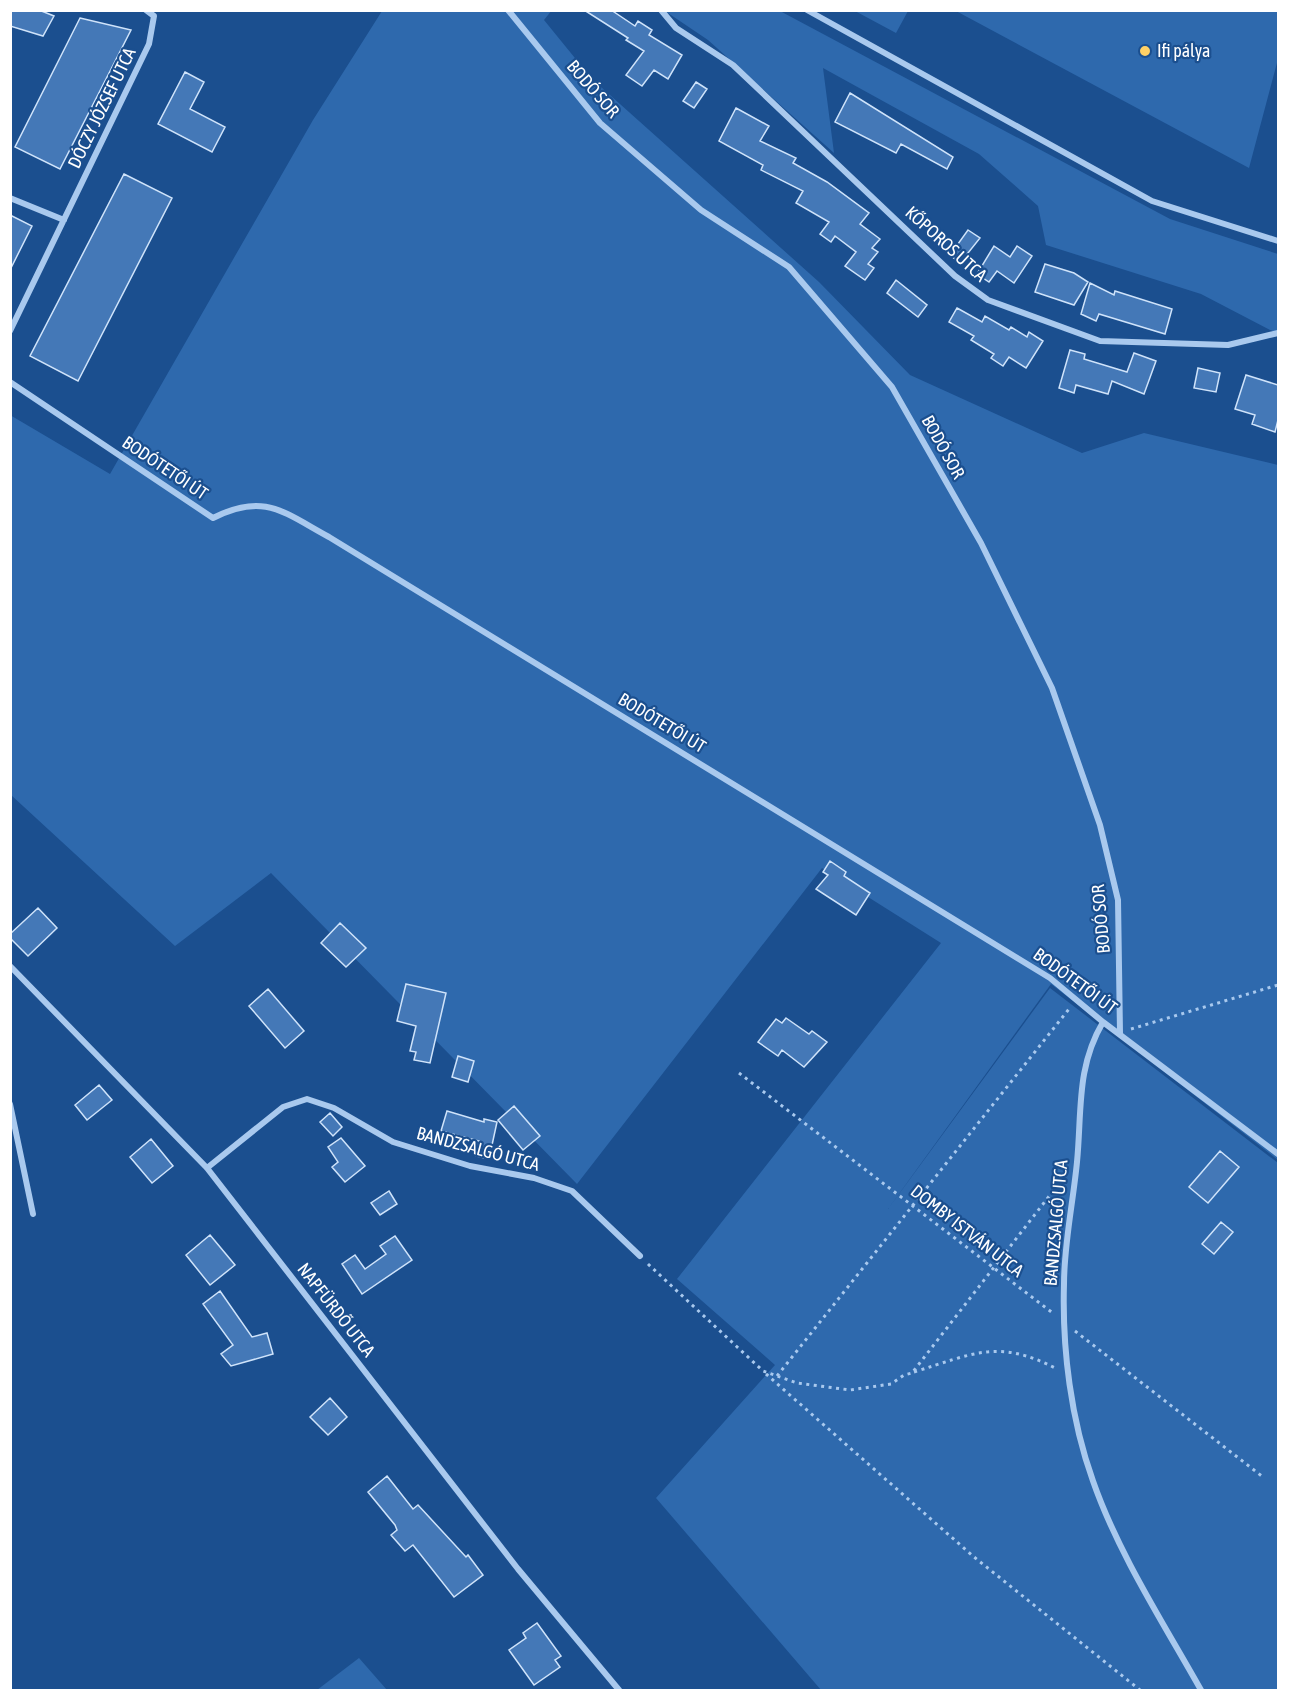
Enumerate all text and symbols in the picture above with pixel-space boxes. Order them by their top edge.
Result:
place label: Ifi pálya [1157,40,1210,61]
street label: DÓCZY JÓZSEF UTCA [63,44,140,171]
marker: Ifi pálya [1138,44,1152,58]
street label: BODÓ SOR [563,56,624,122]
street label: KŐPOROS UTCA [901,202,992,286]
street label: BODÓ SOR [917,411,969,482]
street label: BODÓTETŐI ÚT [119,431,212,504]
street label: BODÓTETŐI ÚT [615,688,710,757]
street label: BODÓ SOR [1087,884,1114,954]
street label: BODÓTETŐI ÚT [1029,943,1121,1018]
street label: BANDZSALGÓ UTCA [414,1122,542,1175]
street label: BANDZSALGÓ UTCA [1040,1159,1071,1287]
street label: DOMBY ISTVÁN UTCA [907,1180,1028,1281]
street label: NAPFÜRDŐ UTCA [293,1259,380,1361]

